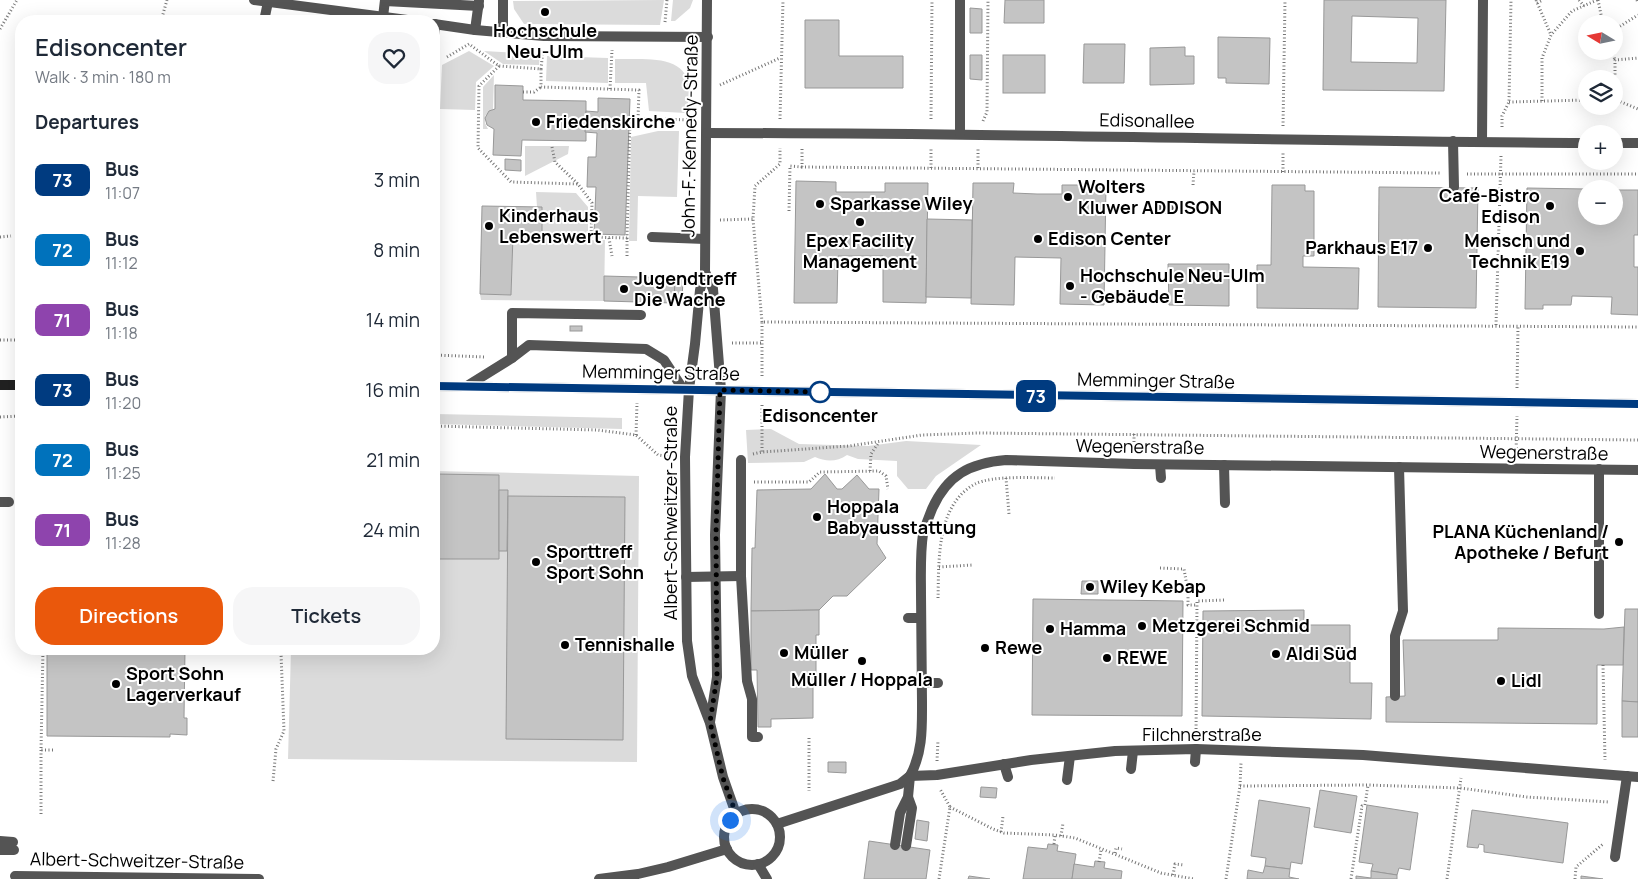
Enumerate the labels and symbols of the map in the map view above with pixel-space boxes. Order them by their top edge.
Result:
marker: Hochschule Neu-Ulm [539,6,551,18]
north arrow [1578,15,1622,60]
place label: Hochschule Neu-Ulm [493,18,597,63]
street label: John-F.-Kennedy-Straße [675,35,703,237]
street label: Edisonallee [1099,107,1195,133]
place label: Friedenskirche [546,109,676,133]
marker: Friedenskirche [530,116,542,128]
place label: Wolters Kluwer ADDISON [1078,174,1222,219]
place label: Café-Bistro Edison [1439,183,1540,228]
place label: Sparkasse Wiley [830,191,972,215]
marker: Wolters Kluwer ADDISON [1062,191,1074,203]
marker: Sparkasse Wiley [814,198,826,210]
marker: Café-Bistro Edison [1544,200,1556,212]
place label: Kinderhaus Lebenswert [499,203,602,248]
marker: Epex Facility Management [854,216,866,228]
marker: Kinderhaus Lebenswert [483,220,495,232]
place label: Edison Center [1048,226,1171,250]
place label: Epex Facility Management [803,228,917,273]
place label: Mensch und Technik E19 [1464,228,1570,273]
marker: Edison Center [1032,233,1044,245]
place label: Parkhaus E17 [1305,235,1418,259]
marker: Parkhaus E17 [1422,242,1434,254]
marker: Mensch und Technik E19 [1574,245,1586,257]
place label: Hochschule Neu-Ulm - Gebäude E [1080,263,1265,308]
place label: Jugendtreff Die Wache [634,266,737,311]
marker: Hochschule Neu-Ulm - Gebäude E [1064,280,1076,292]
marker: Jugendtreff Die Wache [618,283,630,295]
street label: Memminger Straße [582,359,740,385]
street label: Memminger Straße [1077,367,1235,393]
line badge: 73 [1014,380,1058,412]
marker: Edisoncenter [809,381,831,403]
place label: Edisoncenter [762,403,878,427]
street label: Albert-Schweitzer-Straße [658,406,682,620]
street label: Wegenerstraße [1076,433,1204,459]
street label: Wegenerstraße [1480,439,1608,465]
place label: Hoppala Babyausstattung [827,494,976,539]
marker: Hoppala Babyausstattung [811,511,823,523]
place label: PLANA Küchenland / Apotheke / Befurt [1432,519,1609,564]
marker: PLANA Küchenland / Apotheke / Befurt [1613,536,1625,548]
place label: Sporttreff Sport Sohn [546,539,644,584]
marker: Sporttreff Sport Sohn [530,556,542,568]
place label: Wiley Kebap [1100,574,1206,598]
marker: Wiley Kebap [1084,581,1096,593]
place label: Metzgerei Schmid [1152,613,1310,637]
place label: Hamma [1060,616,1126,640]
marker: Metzgerei Schmid [1136,620,1148,632]
marker: Hamma [1044,623,1056,635]
place label: Tennishalle [575,632,675,656]
place label: Rewe [995,635,1042,659]
marker: Tennishalle [559,639,571,651]
place label: Müller [794,640,849,664]
place label: Aldi Süd [1286,641,1357,665]
marker: Rewe [979,642,991,654]
place label: REWE [1117,645,1168,669]
marker: Müller [778,647,790,659]
marker: Aldi Süd [1270,648,1282,660]
marker: REWE [1101,652,1113,664]
marker: Müller / Hoppala [856,655,868,667]
place label: Sport Sohn Lagerverkauf [126,661,241,706]
place label: Müller / Hoppala [791,667,933,691]
place label: Lidl [1511,668,1542,692]
marker: Lidl [1495,675,1507,687]
marker: Sport Sohn Lagerverkauf [110,678,122,690]
street label: Filchnerstraße [1142,722,1262,746]
your location [718,808,743,833]
street label: Albert-Schweitzer-Straße [30,846,244,874]

